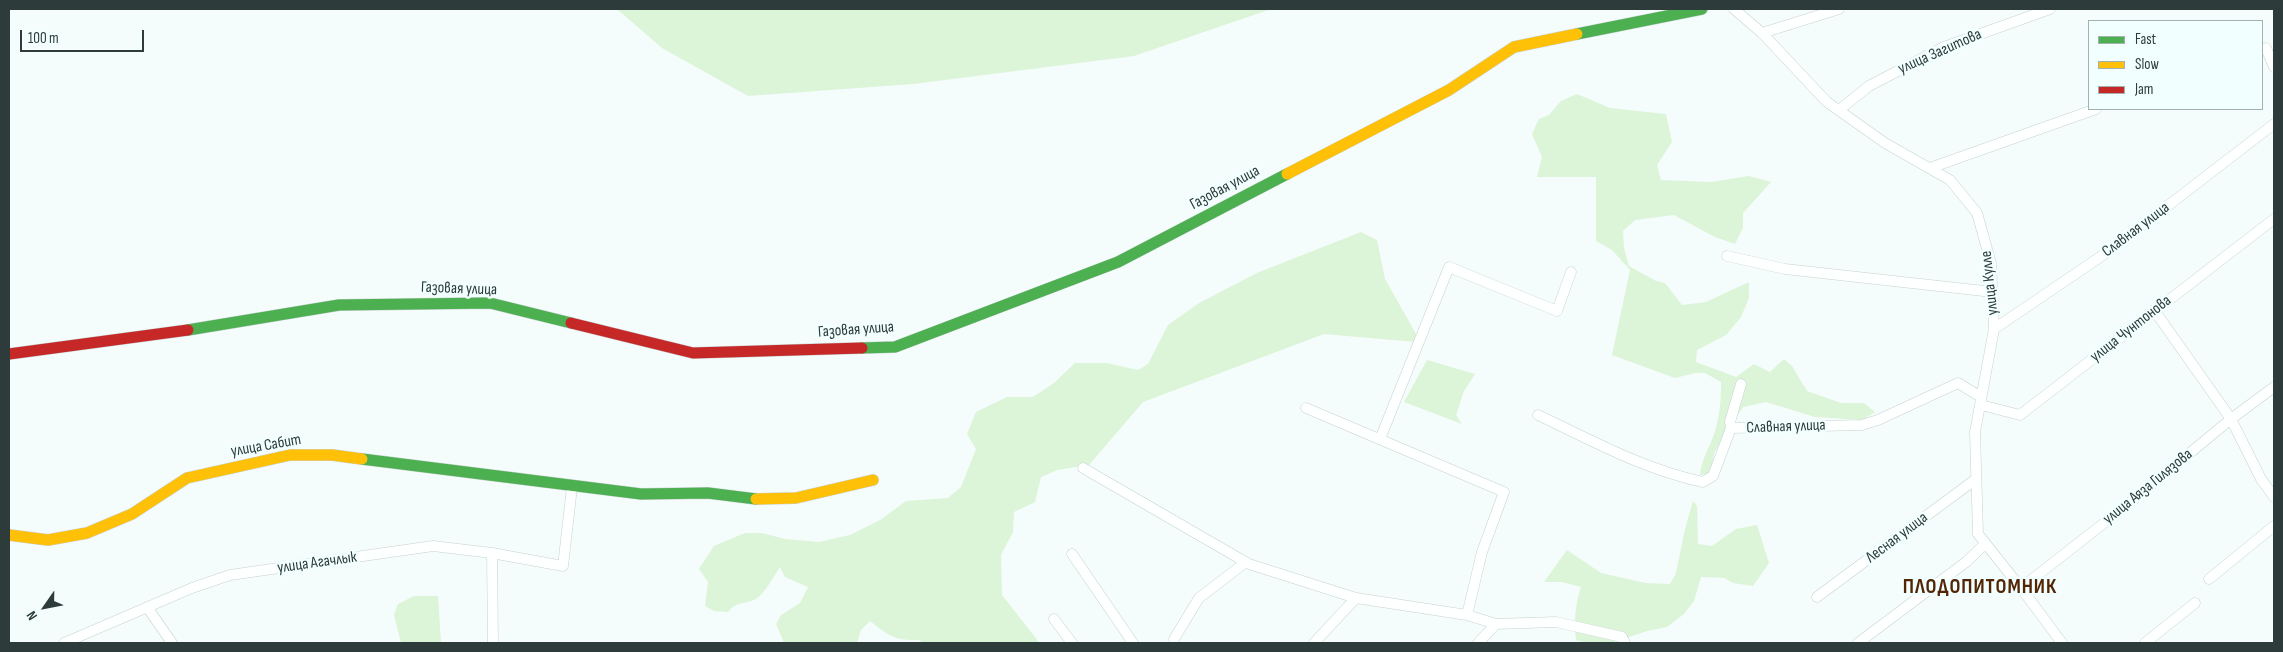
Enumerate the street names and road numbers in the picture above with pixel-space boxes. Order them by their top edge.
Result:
street label: улица Загитова [1895,25,1985,79]
street label: Газовая улица [1187,162,1263,214]
street label: Славная улица [2099,198,2173,262]
street label: улица Кулле [1977,250,2003,316]
street label: Газовая улица [421,278,497,300]
street label: улица Чунтонова [2087,291,2175,367]
street label: Газовая улица [817,318,895,342]
street label: Славная улица [1746,416,1826,438]
street label: улица Сабит [229,430,303,462]
street label: улица Аяза Гилязова [2099,445,2197,529]
street label: Лесная улица [1862,508,1932,568]
street label: улица Агачлык [276,548,358,578]

